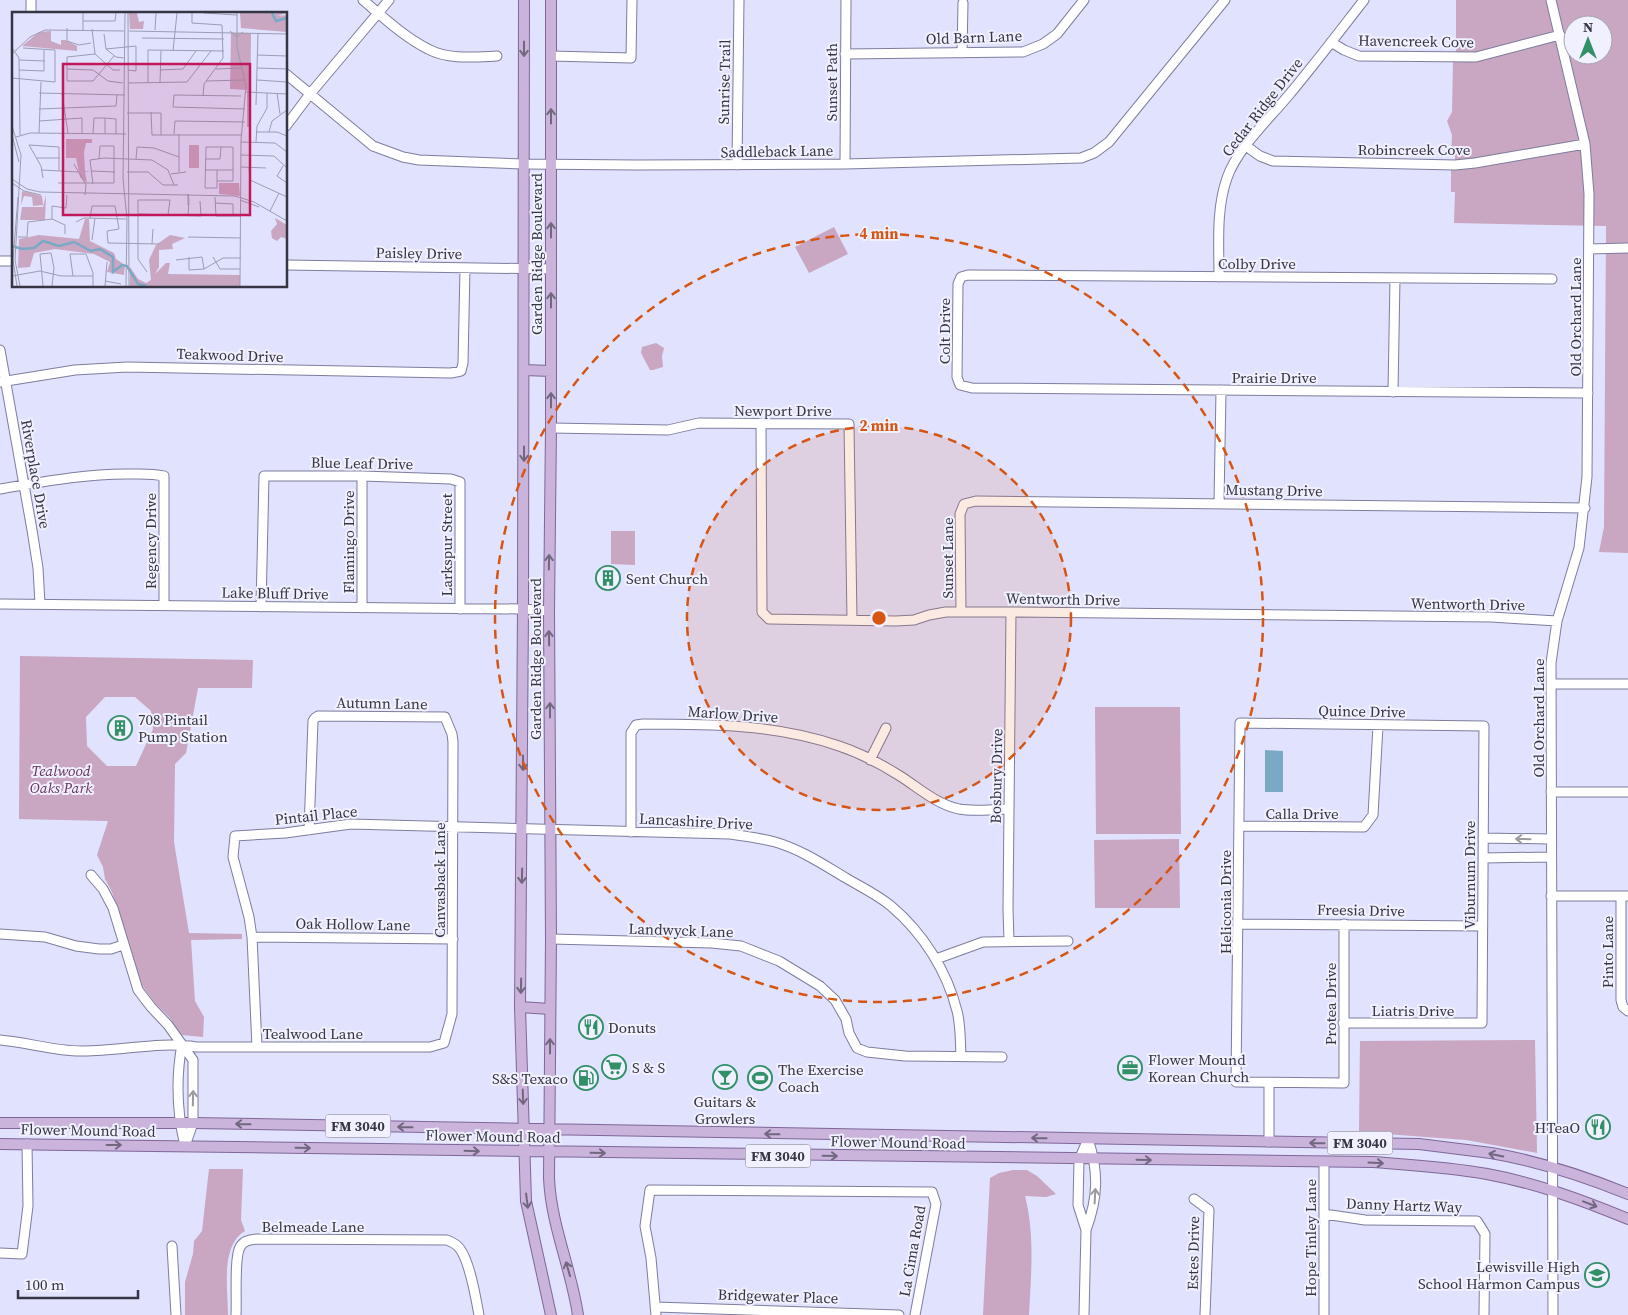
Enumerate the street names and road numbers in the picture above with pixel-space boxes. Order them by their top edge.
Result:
street label: Old Barn Lane [926,25,1023,49]
street label: Havencreek Cove [1358,29,1474,53]
street label: Sunrise Trail [713,39,735,125]
street label: Sunset Path [821,43,842,121]
street label: Cedar Ridge Drive [1217,53,1308,161]
street label: Robincreek Cove [1358,139,1471,160]
street label: Saddleback Lane [720,140,834,162]
street label: Garden Ridge Boulevard [526,173,547,335]
street label: Paisley Drive [376,242,463,264]
street label: Colby Drive [1218,253,1296,274]
street label: Old Orchard Lane [1565,257,1586,377]
street label: Colt Drive [934,297,955,364]
street label: Teakwood Drive [176,343,284,367]
street label: Prairie Drive [1231,367,1317,388]
street label: Newport Drive [734,400,832,421]
street label: Riverplace Drive [16,418,56,531]
street label: Blue Leaf Drive [311,452,414,474]
street label: Mustang Drive [1225,479,1323,501]
street label: Flamingo Drive [338,490,359,594]
street label: Regency Drive [140,493,161,589]
street label: Larkspur Street [436,493,457,597]
street label: Sunset Lane [937,517,958,599]
street label: Garden Ridge Boulevard [525,578,546,740]
street label: Lake Bluff Drive [221,582,329,604]
street label: Wentworth Drive [1006,588,1121,611]
street label: Wentworth Drive [1411,593,1526,616]
street label: Old Orchard Lane [1528,658,1549,778]
street label: Autumn Lane [336,692,428,714]
street label: Marlow Drive [687,700,779,728]
street label: Quince Drive [1318,700,1406,722]
street label: Bosbury Drive [985,728,1007,824]
street label: Pintail Place [274,800,359,830]
street label: Calla Drive [1265,803,1339,824]
street label: Lancashire Drive [639,808,754,834]
street label: Viburnum Drive [1459,820,1480,929]
street label: Canvasback Lane [429,822,450,938]
street label: Heliconia Drive [1215,849,1236,954]
street label: Freesia Drive [1317,899,1406,921]
street label: Oak Hollow Lane [295,912,411,936]
street label: Pinto Lane [1597,915,1618,988]
street label: Landwyck Lane [628,918,734,942]
street label: Protea Drive [1320,962,1341,1045]
street label: Liatris Drive [1372,1000,1455,1021]
street label: Tealwood Lane [263,1023,364,1044]
road number: FM 3040 [326,1114,390,1138]
street label: Flower Mound Road [20,1118,156,1142]
street label: Flower Mound Road [425,1124,561,1148]
street label: Flower Mound Road [830,1130,966,1154]
road number: FM 3040 [1328,1132,1392,1154]
road number: FM 3040 [746,1144,810,1168]
street label: Hope Tinley Lane [1300,1179,1321,1297]
street label: Danny Hartz Way [1346,1192,1463,1218]
street label: La Cima Road [894,1203,930,1298]
street label: Estes Drive [1182,1215,1204,1290]
street label: Belmeade Lane [262,1216,365,1237]
street label: Bridgewater Place [717,1283,839,1309]

